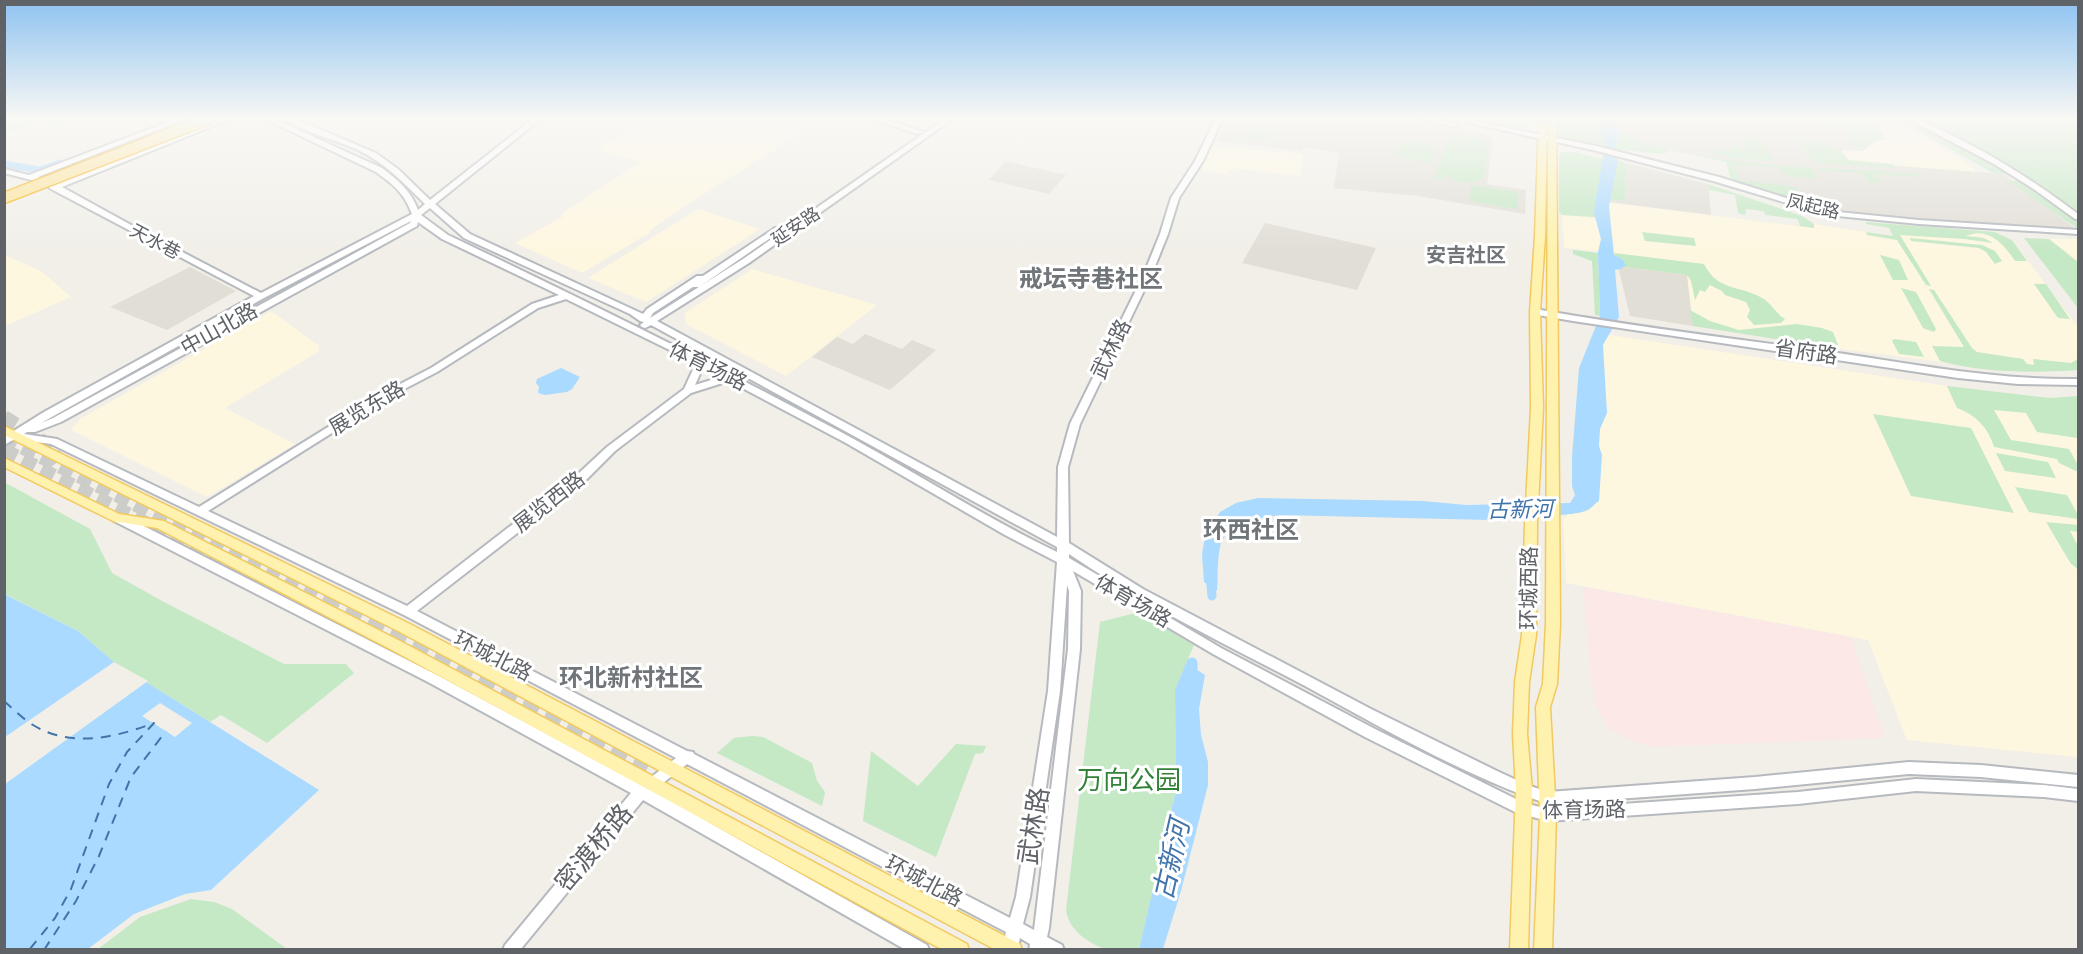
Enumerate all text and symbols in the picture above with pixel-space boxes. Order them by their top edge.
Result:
street label: 凤起路 [1784,189,1842,225]
street label: 延安路 [767,202,825,252]
street label: 天水巷 [125,218,185,266]
district label: 安吉社区 [1426,242,1506,270]
district label: 戒坛寺巷社区 [1019,262,1163,297]
street label: 中山北路 [175,296,263,362]
street label: 武林路 [1084,314,1138,384]
street label: 省府路 [1773,333,1839,371]
street label: 体育场路 [664,334,752,398]
street label: 展览东路 [323,374,411,442]
street label: 展览西路 [507,464,591,540]
water label: 古新河 [1487,493,1557,527]
district label: 环西社区 [1203,513,1299,548]
street label: 环城西路 [1513,546,1545,630]
street label: 体育场路 [1089,567,1177,635]
street label: 环城北路 [449,624,537,688]
district label: 环北新村社区 [559,661,703,696]
park label: 万向公园 [1077,762,1181,799]
street label: 武林路 [1010,785,1058,867]
street label: 体育场路 [1542,794,1626,826]
street label: 密渡桥路 [546,796,642,900]
water label: 古新河 [1144,811,1201,904]
street label: 环城北路 [880,848,968,914]

